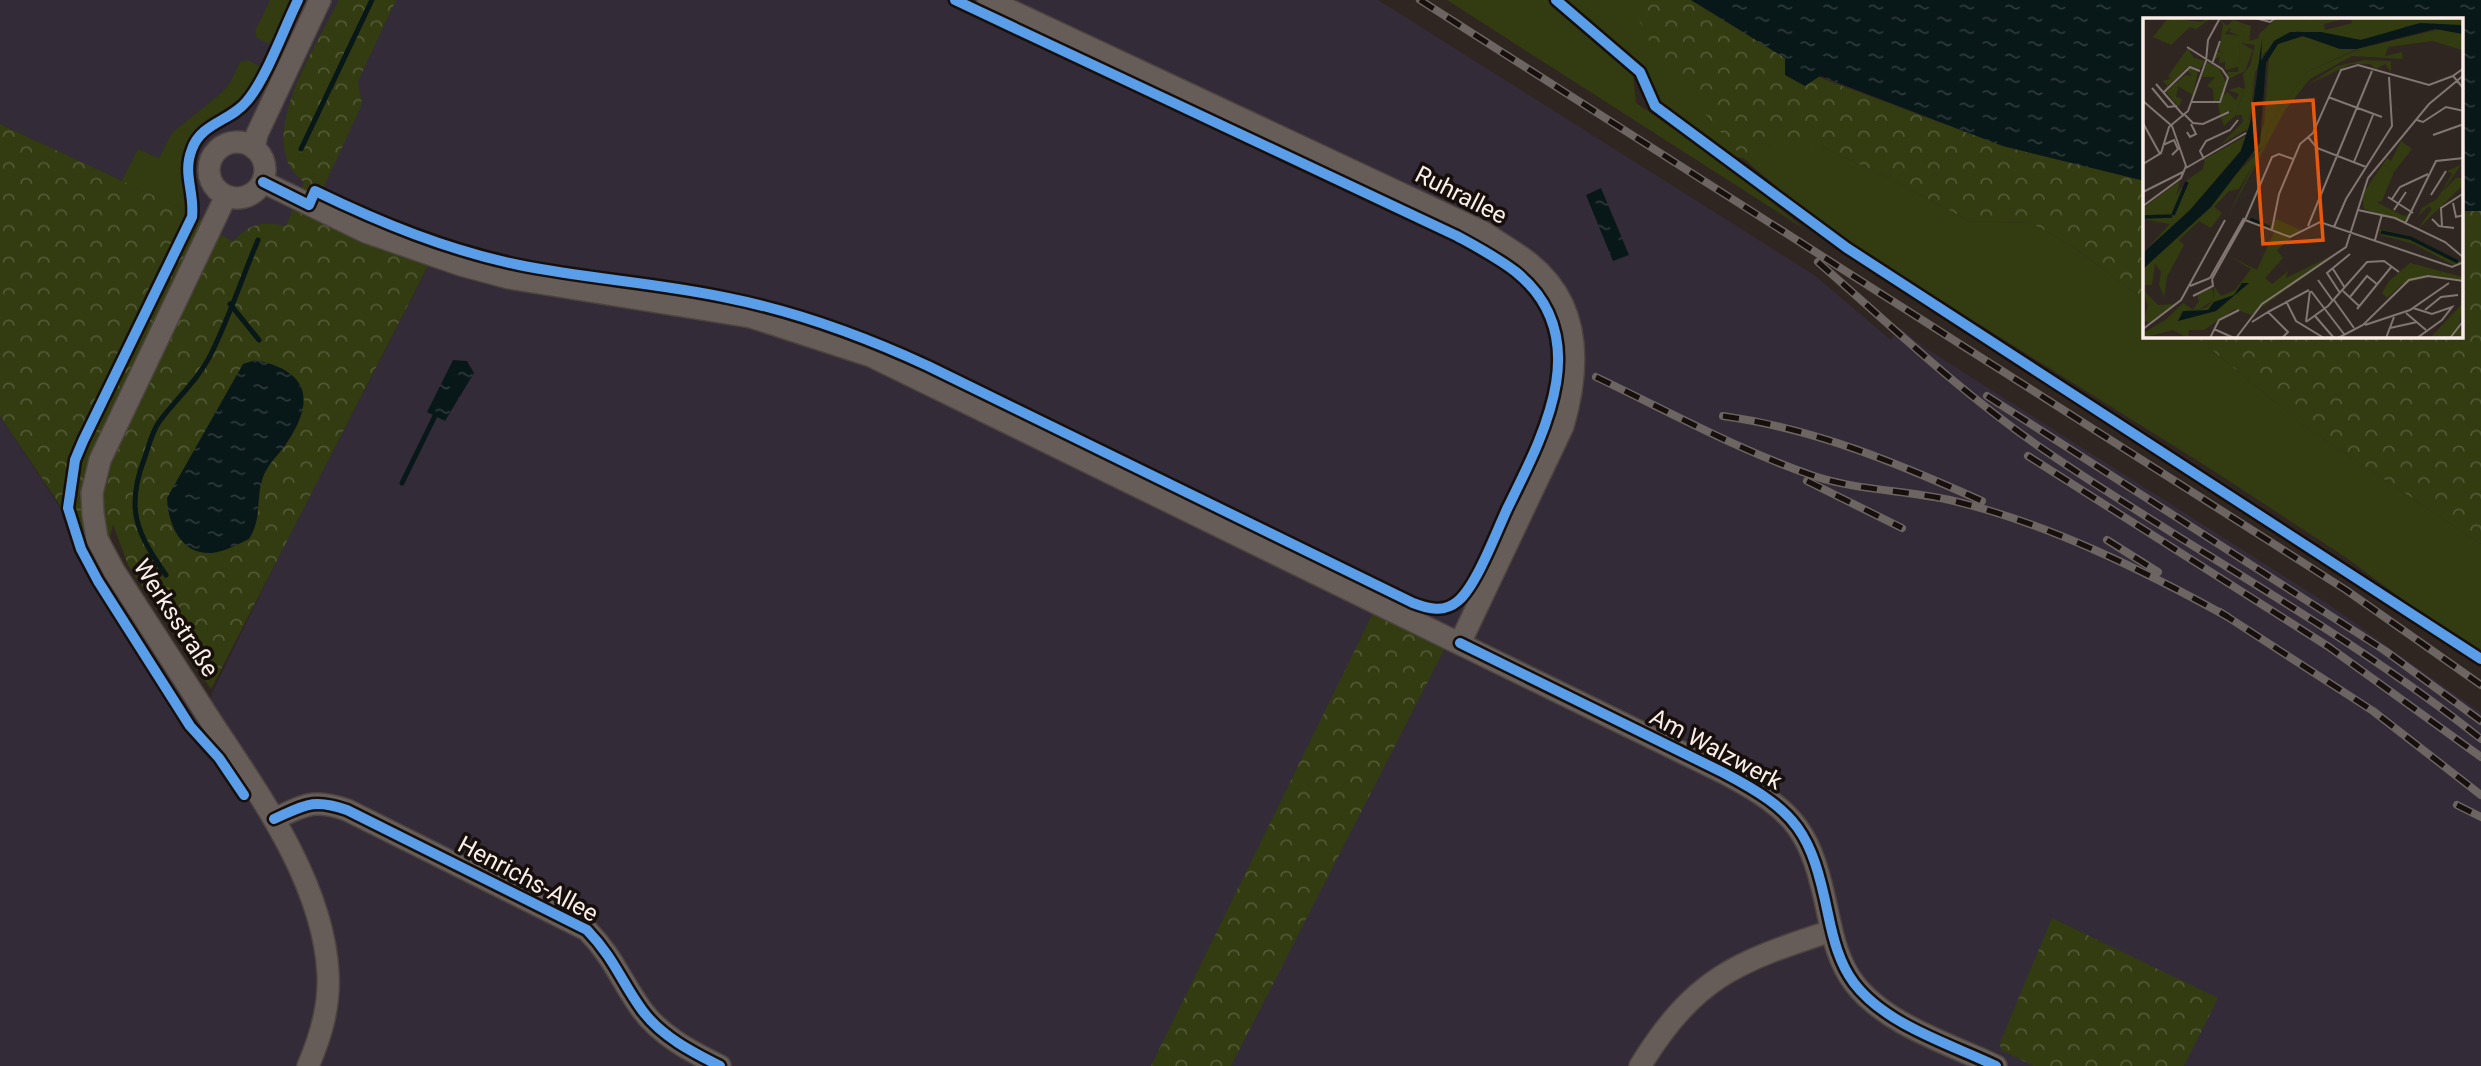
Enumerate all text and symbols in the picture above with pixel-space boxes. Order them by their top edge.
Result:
inset map [2143,18,2464,338]
street label: Ruhrallee [1410,160,1512,230]
street label: Werksstraße [128,554,224,682]
street label: Am Walzwerk [1645,703,1788,796]
street label: Henrichs-Allee [453,830,603,928]

